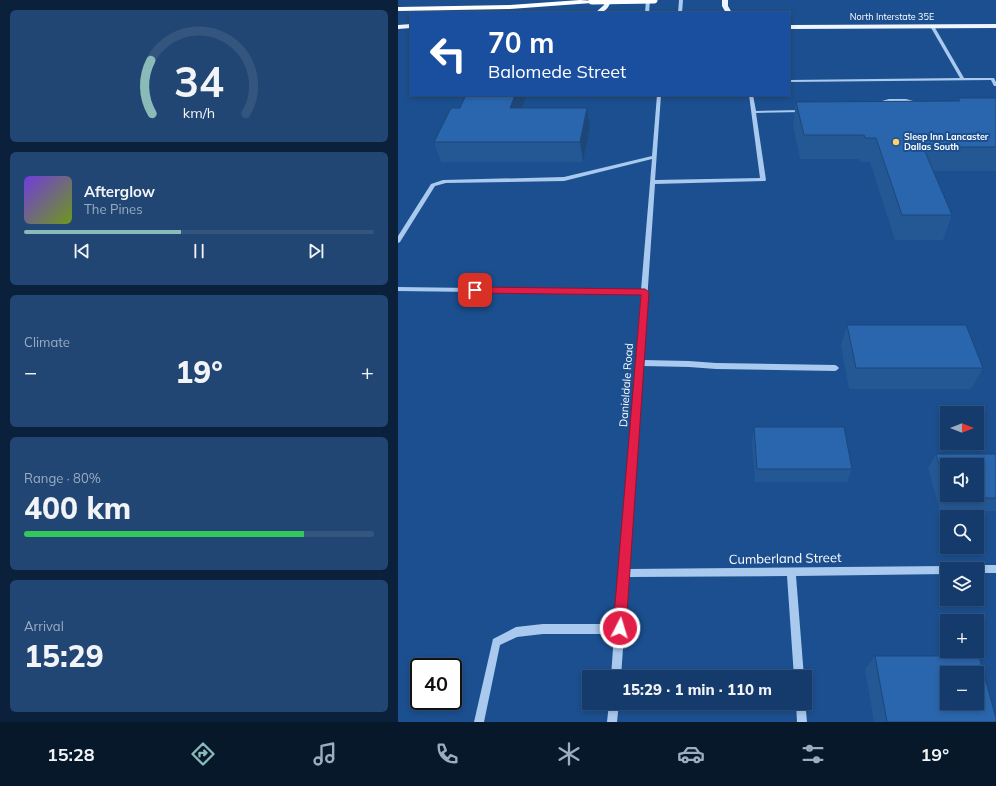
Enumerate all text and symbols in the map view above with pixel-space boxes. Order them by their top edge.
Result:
street label: North Interstate 35E [850,11,934,22]
text: 70 m [488,25,554,60]
icon: left [422,28,474,80]
text: 34 [174,55,224,107]
text: Balomede Street [488,60,626,83]
text: km/h [183,104,215,122]
place label: Sleep Inn Lancaster Dallas South [904,131,989,152]
marker: Sleep Inn Lancaster Dallas South [891,137,901,147]
text: Afterglow [84,182,155,201]
text: The Pines [84,201,143,217]
icon: previous [71,240,93,262]
icon: pause [188,240,210,262]
icon: next [305,240,327,262]
pin [458,273,492,307]
icon: arrive [464,279,486,301]
text: Climate [24,334,70,350]
street label: Danieldale Road [616,343,636,427]
text: 19° [175,353,223,391]
text: − [24,358,37,386]
text: + [361,358,374,386]
north arrow [940,406,984,450]
map controls [940,406,984,710]
button: sound [940,458,984,502]
text: Range · 80% [24,470,101,486]
text: 400 km [24,489,131,527]
button: search [940,510,984,554]
street label: Cumberland Street [728,549,842,567]
button: layers [940,562,984,606]
position arrow [599,607,641,649]
button: + [940,614,984,658]
text: Arrival [24,618,64,634]
text: 15:29 [24,637,104,675]
speed limit sign: 40 [410,658,462,710]
button: − [940,666,984,710]
text: 15:29 · 1 min · 110 m [622,680,772,699]
icon: directions [189,740,217,768]
icon: music [311,740,339,768]
icon: phone [433,740,461,768]
icon: climate [555,740,583,768]
icon: car [677,740,705,768]
icon: filters [799,740,827,768]
text: 15:28 [47,743,95,766]
text: 19° [921,743,949,766]

